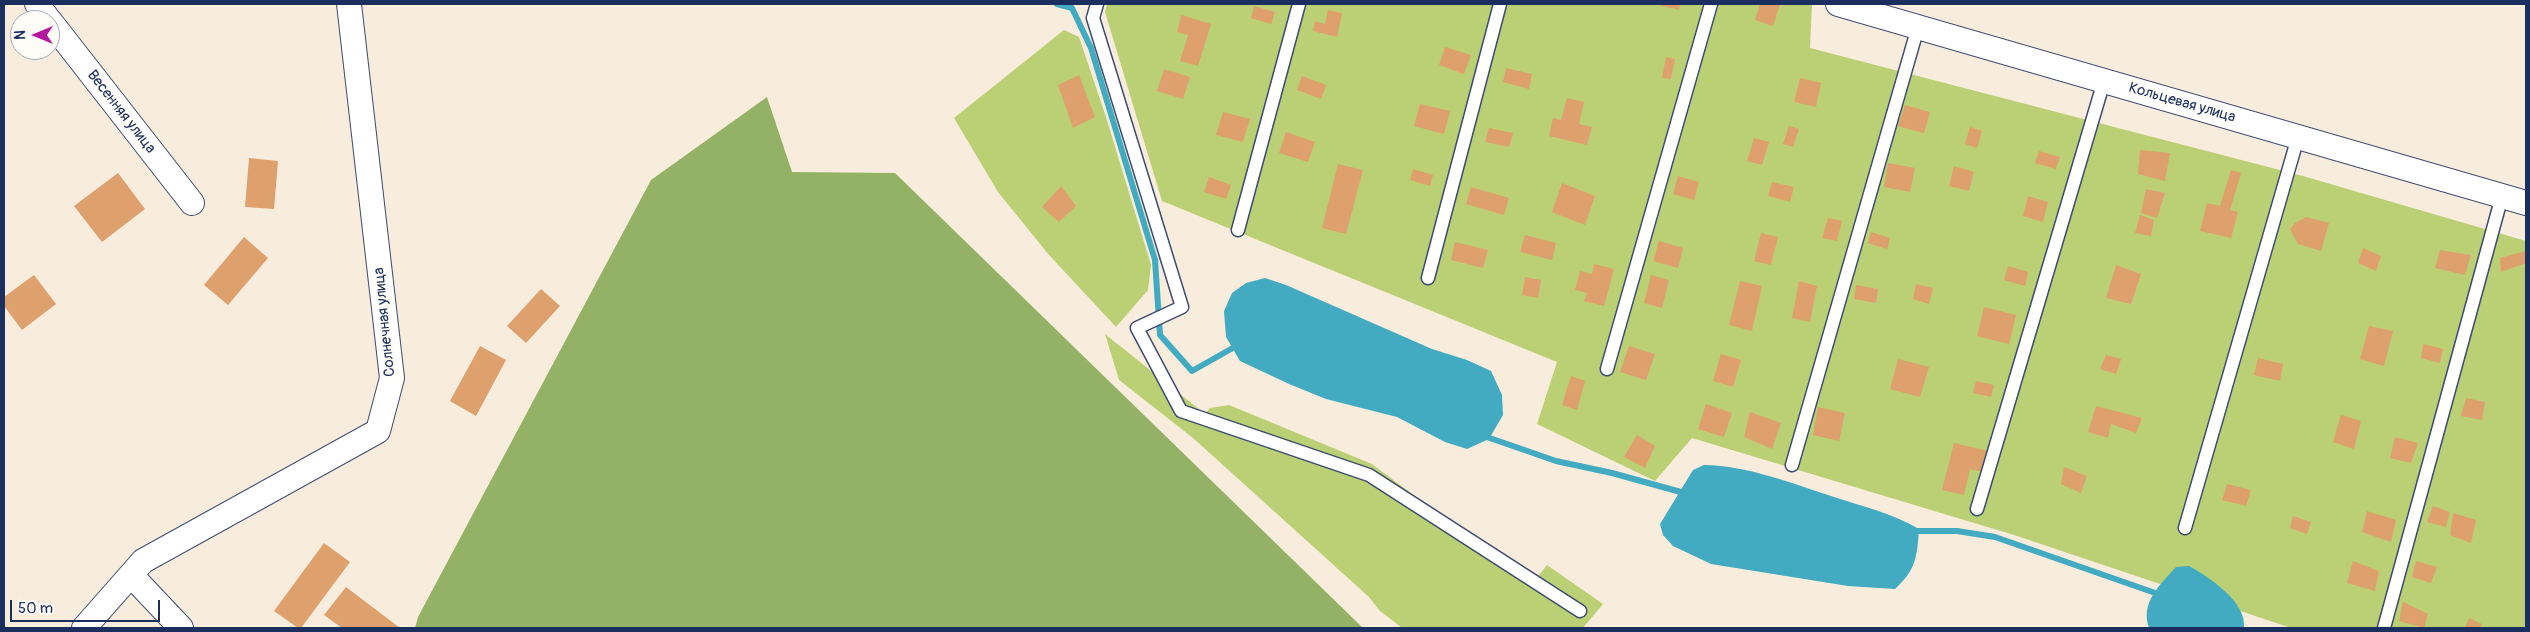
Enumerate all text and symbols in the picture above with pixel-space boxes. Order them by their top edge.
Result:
north arrow [10,10,60,60]
text: N [12,30,29,40]
street label: Весенняя улица [83,67,159,157]
street label: Кольцевая улица [2127,79,2237,127]
street label: Солнечная улица [370,266,400,378]
scale bar [12,590,162,622]
text: 50 m [18,599,53,618]

